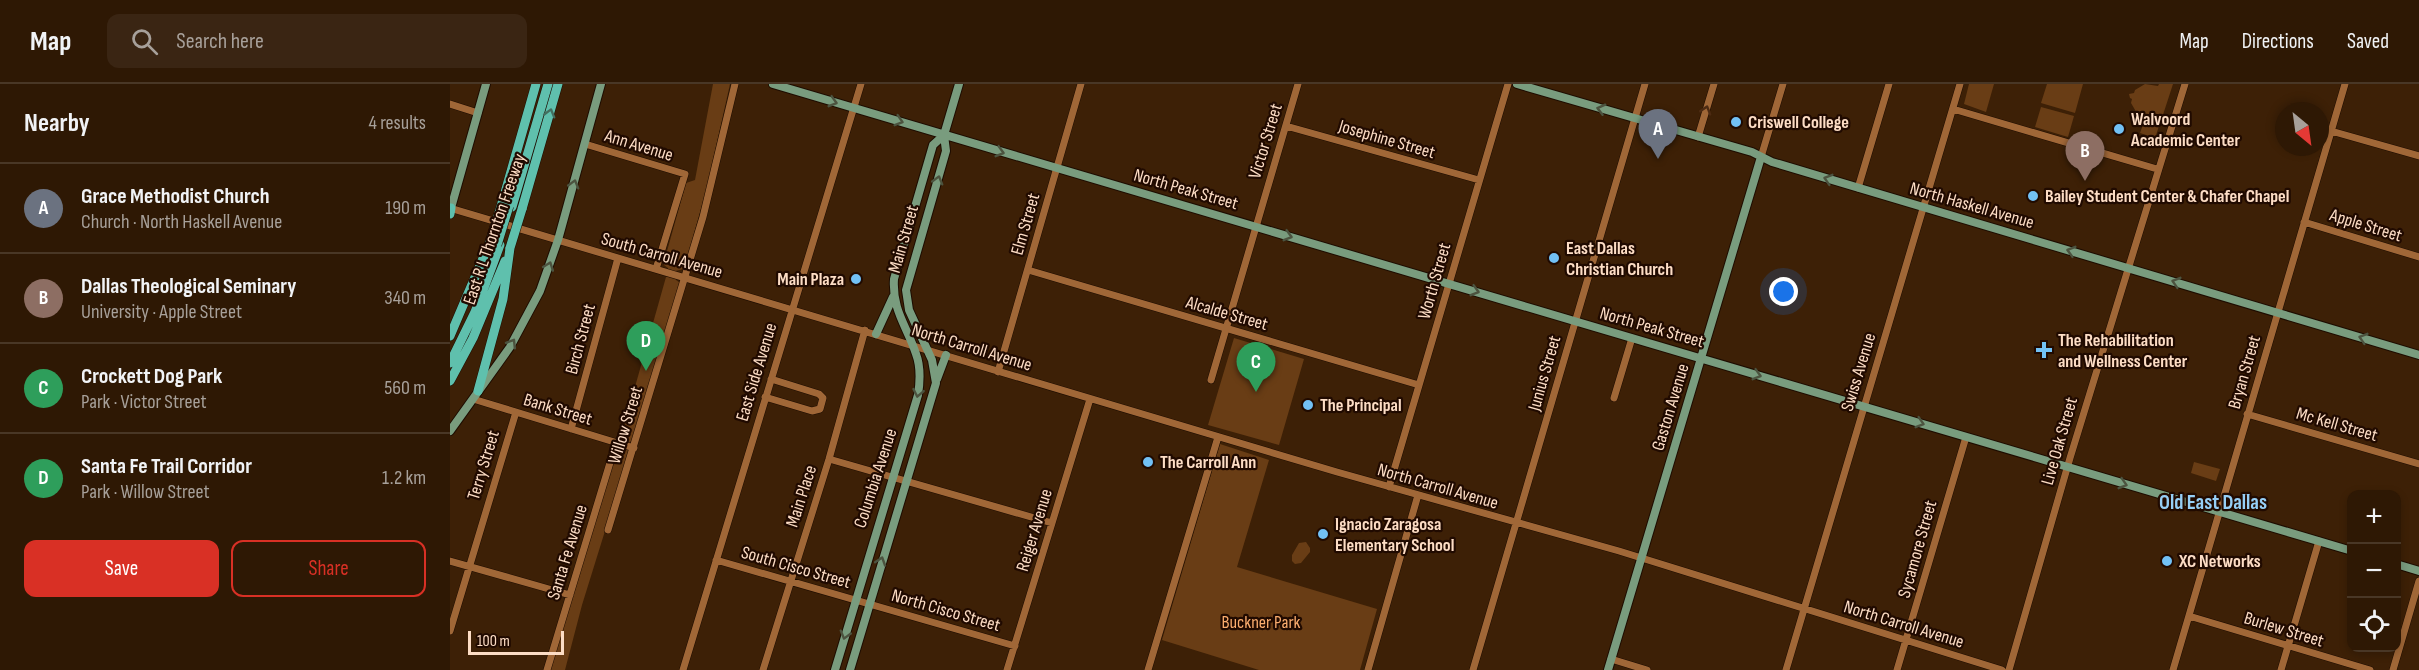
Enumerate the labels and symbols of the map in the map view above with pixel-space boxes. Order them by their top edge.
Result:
one-way arrow [827,95,838,107]
street label: Victor Street [1244,101,1287,181]
north arrow [2275,102,2329,156]
one-way arrow [1596,104,1606,117]
one-way arrow [1699,105,1711,116]
one-way arrow [543,108,555,119]
place label: Walvoord Academic Center [2130,109,2240,151]
pin: A [1638,110,1678,159]
place label: Criswell College [1748,112,1849,133]
one-way arrow [893,114,903,126]
street label: Josephine Street [1335,115,1438,163]
marker: Criswell College [1729,115,1743,129]
marker: Walvoord Academic Center [2112,122,2126,136]
street label: Ann Avenue [601,125,676,166]
pin: B [2066,132,2104,181]
one-way arrow [994,145,1005,157]
street label: East R L Thornton Freeway [459,151,530,307]
street label: North Peak Street [1131,165,1241,215]
one-way arrow [1823,174,1834,186]
one-way arrow [931,175,943,186]
street label: North Haskell Avenue [1907,178,2036,233]
one-way arrow [567,179,580,189]
place label: Bailey Student Center & Chafer Chapel [2045,186,2289,207]
marker: Bailey Student Center & Chafer Chapel [2026,189,2040,203]
street label: Elm Street [1007,190,1044,257]
street label: Main Street [884,202,923,275]
street label: Apple Street [2326,204,2405,247]
street label: South Carroll Avenue [599,228,725,283]
one-way arrow [1282,229,1293,241]
place label: East Dallas Christian Church [1566,238,1673,280]
street label: Worth Street [1414,240,1456,322]
one-way arrow [2066,246,2077,258]
marker: East Dallas Christian Church [1547,251,1561,265]
one-way arrow [542,262,555,272]
place label: Main Plaza [777,269,844,290]
marker: Main Plaza [849,272,863,286]
your location [1769,277,1798,306]
one-way arrow [2171,277,2182,290]
one-way arrow [1470,284,1480,297]
street label: Alcalde Street [1183,292,1271,335]
street label: Birch Street [561,301,600,377]
street label: North Peak Street [1597,303,1707,353]
street label: North Carroll Avenue [909,319,1034,376]
street label: East Side Avenue [732,321,781,424]
pin: D [626,322,666,371]
street label: Swiss Avenue [1837,330,1880,414]
place label: The Rehabilitation and Wellness Center [2058,330,2188,372]
street label: Bryan Street [2224,332,2265,411]
street label: Junius Street [1523,333,1565,414]
one-way arrow [2358,333,2369,345]
one-way arrow [504,339,515,350]
marker: The Rehabilitation and Wellness Center [2035,341,2053,359]
pin: C [1236,342,1276,392]
street label: Gaston Avenue [1647,361,1694,453]
one-way arrow [1751,368,1762,380]
street label: Willow Street [604,383,647,467]
one-way arrow [912,388,925,398]
street label: Bank Street [521,389,595,430]
street label: Live Oak Street [2037,394,2082,487]
place label: The Principal [1320,395,1402,416]
marker: The Principal [1301,398,1315,412]
street label: Mc Kell Street [2294,403,2380,446]
one-way arrow [1914,416,1925,428]
street label: Columbia Avenue [850,426,901,530]
street label: Terry Street [463,427,504,502]
place label: The Carroll Ann [1160,452,1256,473]
marker: The Carroll Ann [1141,455,1155,469]
street label: North Carroll Avenue [1375,459,1501,514]
street label: Main Place [782,463,821,530]
one-way arrow [2117,477,2128,489]
street label: Reiger Avenue [1012,486,1057,574]
district label: Old East Dallas [2159,490,2267,515]
street label: Sycamore Street [1894,498,1942,600]
street label: Santa Fe Avenue [543,502,592,602]
place label: Ignacio Zaragosa Elementary School [1335,514,1454,556]
marker: Ignacio Zaragosa Elementary School [1316,527,1330,541]
street label: South Cisco Street [739,542,853,593]
place label: XC Networks [2178,551,2261,572]
marker: XC Networks [2160,554,2174,568]
one-way arrow [874,556,886,567]
street label: North Cisco Street [889,585,1003,636]
street label: North Carroll Avenue [1841,596,1966,653]
street label: Burlew Street [2241,607,2327,652]
park label: Buckner Park [1222,612,1301,633]
scale bar [468,628,564,656]
one-way arrow [840,629,852,640]

